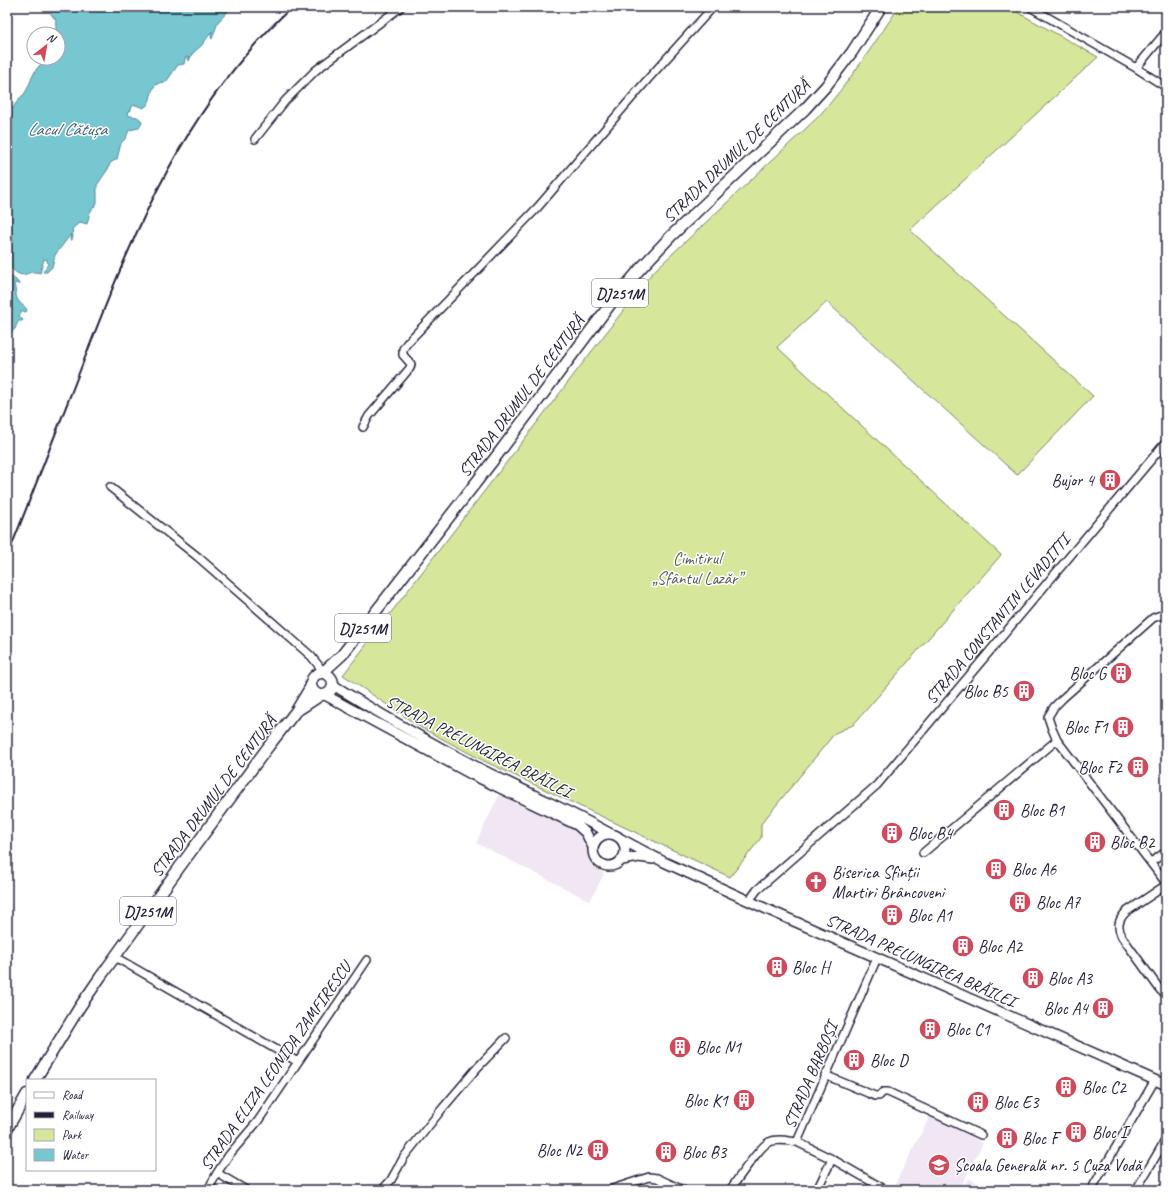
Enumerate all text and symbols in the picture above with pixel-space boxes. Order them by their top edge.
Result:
north arrow [26,26,66,66]
text: N [45,30,60,46]
street label: STRADA DRUMUL DE CENTURĂ [658,73,817,227]
water label: Lacul Cătușa [27,118,109,140]
road number: DJ251M [592,279,648,307]
street label: STRADA DRUMUL DE CENTURĂ [454,309,591,481]
building icon: Bujor 4 [1097,467,1123,493]
place label: Bujor 4 [1052,470,1096,491]
street label: STRADA CONSTANTIN LEVADITTI [920,528,1076,708]
park label: Cimitirul „Sfântul Lazăr” [652,548,746,589]
road number: DJ251M [335,614,391,642]
building icon: Bloc G [1108,660,1134,686]
place label: Bloc G [1070,663,1108,684]
building icon: Bloc B5 [1011,678,1037,704]
place label: Bloc B5 [964,681,1009,702]
street label: STRADA PRELUNGIREA BRĂILEI [382,690,578,804]
street label: STRADA DRUMUL DE CENTURĂ [146,709,283,881]
building icon: Bloc F1 [1110,714,1136,740]
place label: Bloc F1 [1064,717,1109,738]
building icon: Bloc F2 [1125,754,1151,780]
place label: Bloc F2 [1078,757,1123,778]
building icon: Bloc B1 [991,797,1017,823]
place label: Bloc B1 [1020,800,1066,821]
building icon: Bloc B4 [879,820,905,846]
place label: Bloc B4 [908,823,955,844]
building icon: Bloc B2 [1082,829,1108,855]
place label: Bloc B2 [1110,832,1156,853]
building icon: Bloc A6 [983,856,1009,882]
place label: Bloc A6 [1012,859,1057,880]
place label: Biserica Sfinții Martiri Brâncoveni [832,862,947,903]
church icon: Biserica Sfinții Martiri Brâncoveni [803,869,829,895]
building icon: Bloc A7 [1007,889,1033,915]
place label: Bloc A7 [1036,892,1081,913]
road number: DJ251M [120,897,176,925]
building icon: Bloc A1 [879,902,905,928]
place label: Bloc A1 [908,905,953,926]
street label: STRADA PRELUNGIREA BRĂILEI [823,909,1022,1013]
building icon: Bloc A2 [950,933,976,959]
place label: Bloc A2 [978,936,1023,957]
building icon: Bloc H [764,954,790,980]
street label: STRADA ELIZA LEONIDA ZAMFIRESCU [195,955,358,1174]
place label: Bloc H [792,957,832,978]
building icon: Bloc A3 [1020,965,1046,991]
place label: Bloc A3 [1048,968,1093,989]
building icon: Bloc A4 [1090,995,1116,1021]
place label: Bloc A4 [1044,998,1090,1019]
street label: STRADA BARBOȘI [779,1015,844,1131]
building icon: Bloc C1 [917,1016,943,1042]
place label: Bloc C1 [946,1019,991,1040]
building icon: Bloc N1 [667,1034,693,1060]
place label: Bloc N1 [696,1037,743,1058]
building icon: Bloc D [841,1047,867,1073]
place label: Bloc D [870,1050,909,1071]
building icon: Bloc C2 [1053,1074,1079,1100]
place label: Bloc C2 [1082,1077,1127,1098]
legend [26,1079,156,1171]
text: Road [62,1087,84,1103]
building icon: Bloc K1 [731,1087,757,1113]
building icon: Bloc E3 [965,1089,991,1115]
place label: Bloc K1 [684,1090,729,1111]
place label: Bloc E3 [994,1092,1040,1113]
text: Railway [62,1107,94,1123]
building icon: Bloc I [1063,1119,1089,1145]
place label: Bloc I [1092,1122,1131,1143]
building icon: Bloc F [994,1125,1020,1151]
text: Park [62,1127,83,1143]
place label: Bloc F [1022,1128,1062,1149]
building icon: Bloc N2 [585,1137,611,1163]
building icon: Bloc B3 [653,1139,679,1165]
place label: Bloc N2 [537,1140,583,1161]
place label: Bloc B3 [682,1142,728,1163]
text: Water [62,1147,90,1163]
school or university icon: Școala Generală nr. 5 Cuza Vodă [926,1152,952,1178]
place label: Școala Generală nr. 5 Cuza Vodă [954,1155,1143,1176]

